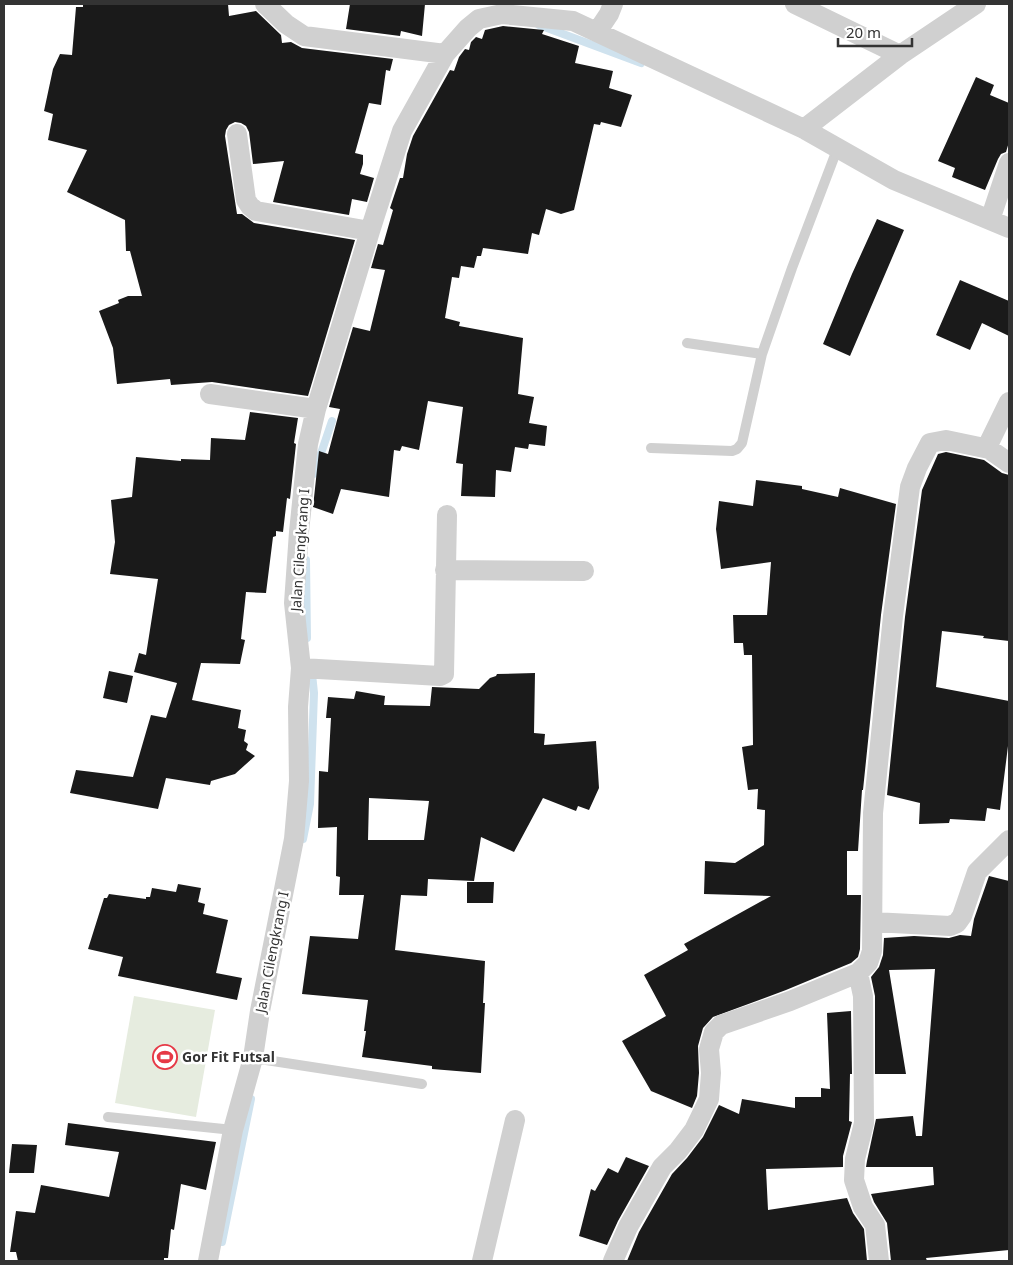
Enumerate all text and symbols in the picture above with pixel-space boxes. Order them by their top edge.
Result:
scale bar [838,15,912,47]
text: 20 m [846,22,881,42]
street label: Jalan Cilengkrang I [286,488,313,614]
street label: Jalan Cilengkrang I [250,889,293,1016]
sports icon: Gor Fit Futsal [152,1044,178,1070]
place label: Gor Fit Futsal [182,1047,275,1066]

